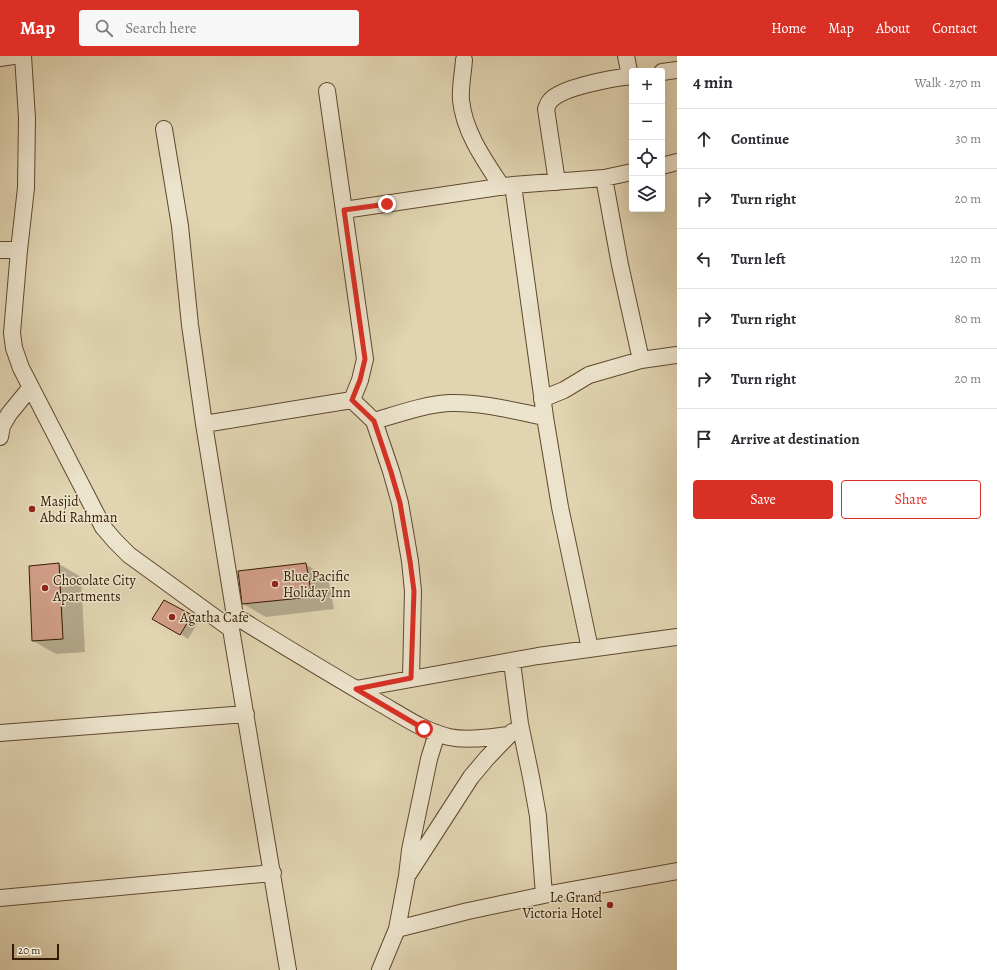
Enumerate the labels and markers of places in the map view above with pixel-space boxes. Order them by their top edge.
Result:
place label: Masjid Abdi Rahman [39,492,118,527]
marker: Masjid Abdi Rahman [27,504,37,514]
place label: Blue Pacific Holiday Inn [283,567,351,602]
place label: Chocolate City Apartments [52,571,137,606]
marker: Blue Pacific Holiday Inn [270,579,280,589]
marker: Chocolate City Apartments [40,583,50,593]
place label: Agatha Cafe [179,608,249,627]
marker: Agatha Cafe [167,612,177,622]
place label: Le Grand Victoria Hotel [521,888,603,923]
marker: Le Grand Victoria Hotel [605,900,615,910]

